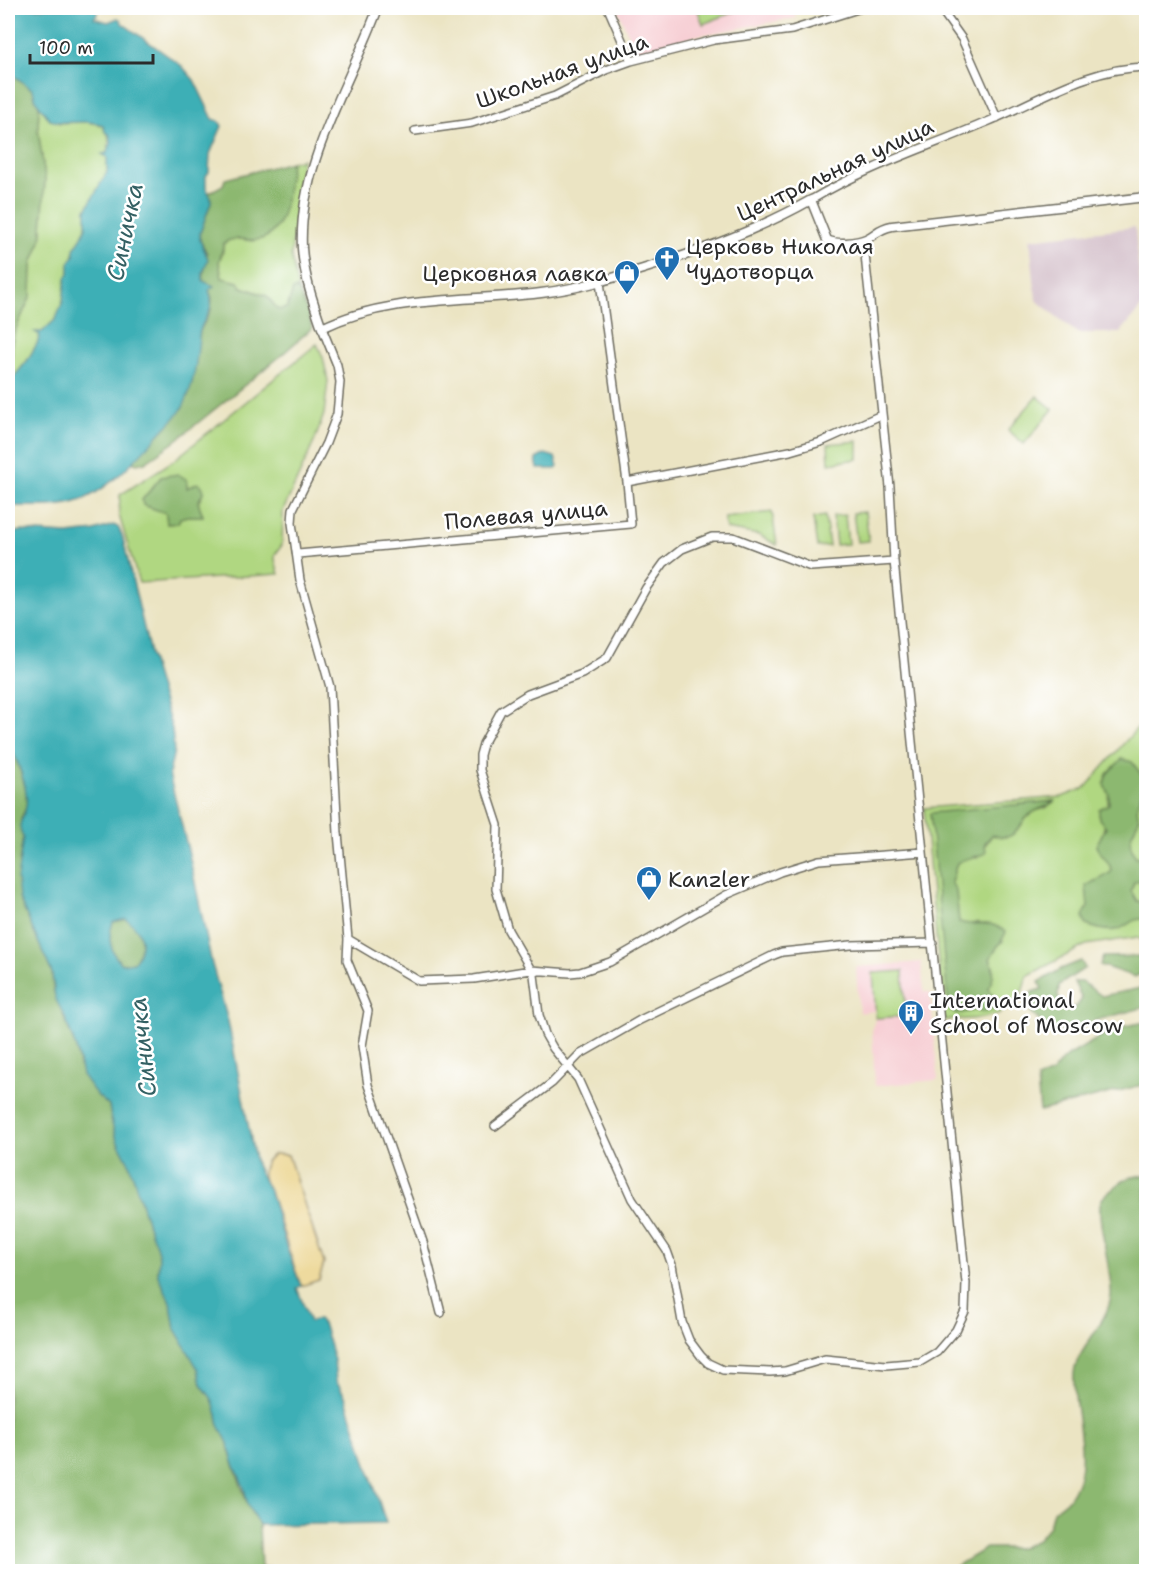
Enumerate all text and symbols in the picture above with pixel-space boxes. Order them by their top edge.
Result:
street label: Школьная улица [472,26,652,116]
scale bar [30,27,153,65]
text: 100 m [39,36,93,60]
street label: Центральная улица [732,111,938,228]
water label: Синичка [99,180,151,284]
place label: Церковь Николая Чудотворца [686,232,874,286]
church icon: Церковь Николая Чудотворца [652,244,682,282]
shop icon: Церковная лавка [612,258,642,296]
place label: Церковная лавка [422,259,608,288]
street label: Полевая улица [443,493,609,537]
shop icon: Kanzler [634,864,664,902]
place label: Kanzler [668,865,750,894]
place label: International School of Moscow [930,986,1123,1040]
water label: Синичка [122,996,164,1098]
building icon: International School of Moscow [896,998,926,1036]

